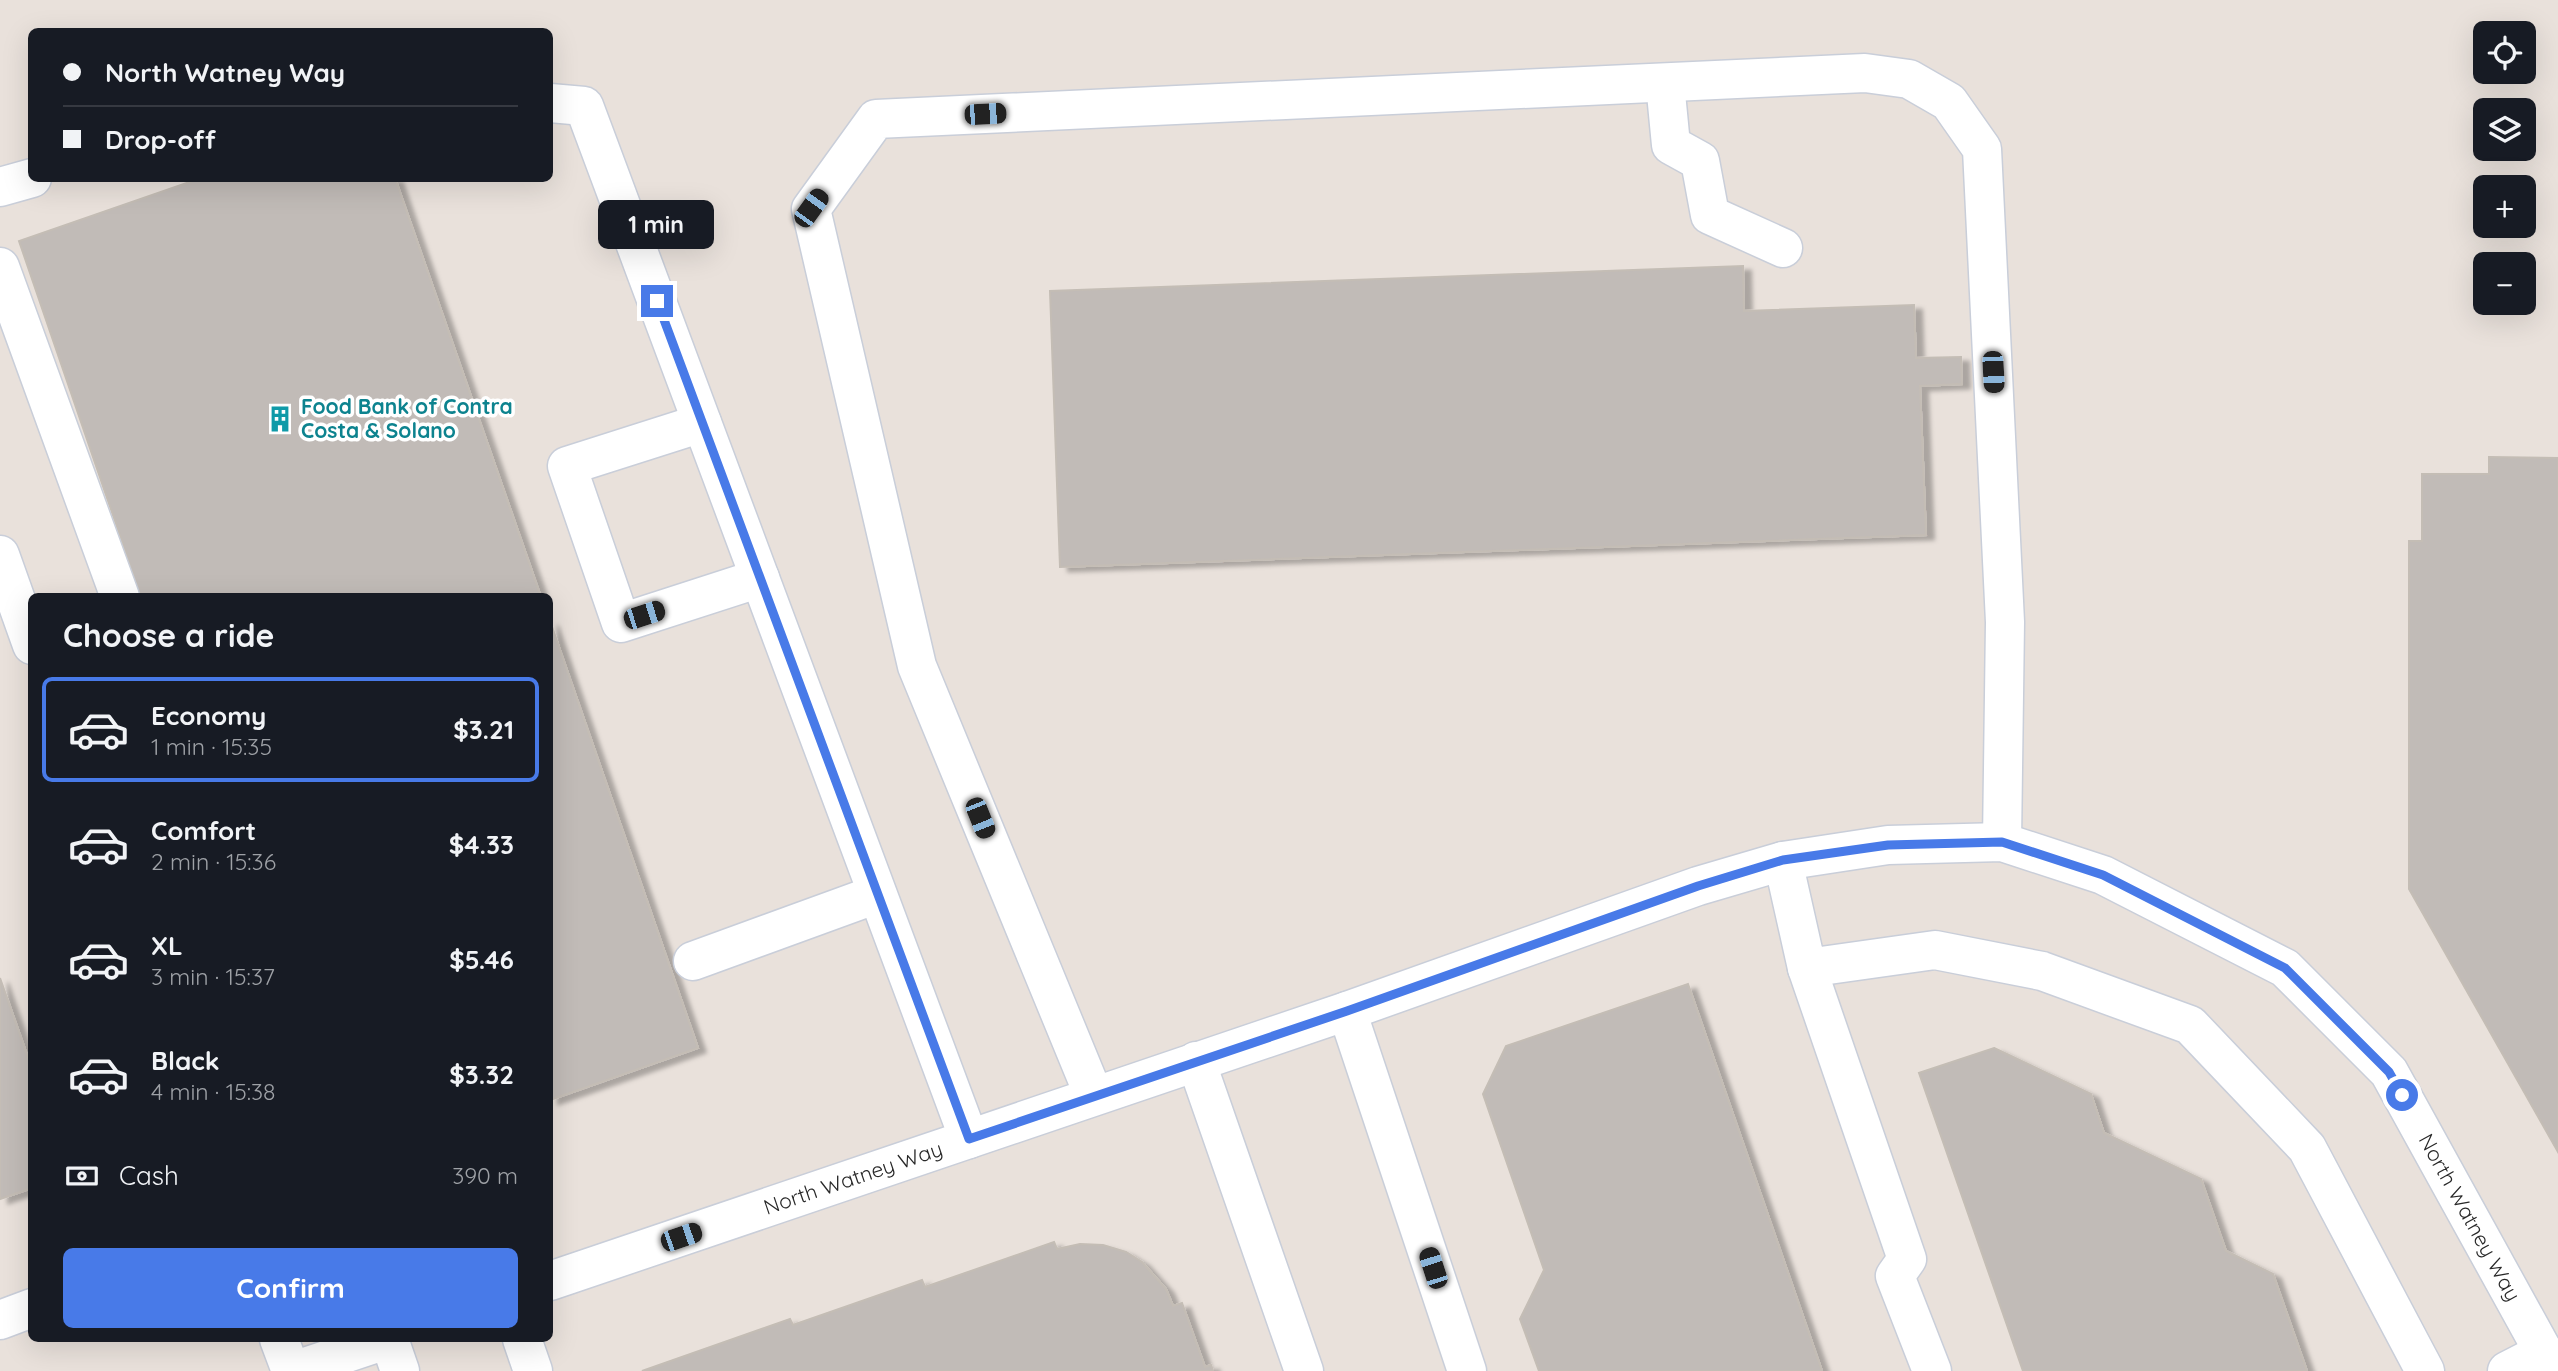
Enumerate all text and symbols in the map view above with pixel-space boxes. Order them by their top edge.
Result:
map controls [2473,21,2536,315]
button: locate [2473,21,2536,84]
text: North Watney Way [105,56,345,89]
button: layers [2473,98,2536,161]
car [964,102,1007,126]
text: Drop-off [105,123,216,156]
button: + [2473,175,2536,238]
car [791,185,832,231]
callout: 1 min [599,200,715,248]
text: 1 min [628,210,684,239]
button: − [2473,252,2536,315]
route end [641,285,673,317]
car [1982,350,2005,394]
place label: Food Bank of Contra Costa & Solano [301,393,513,443]
building icon: Food Bank of Contra Costa & Solano [265,404,295,434]
car [621,599,668,631]
text: Choose a ride [63,615,275,655]
icon: car [67,698,130,761]
text: Economy [151,699,266,732]
text: $3.21 [453,713,514,746]
text: 1 min · 15:35 [151,732,272,761]
car [963,795,998,841]
icon: car [67,813,130,876]
text: Comfort [151,814,256,847]
text: $4.33 [449,828,514,861]
text: 2 min · 15:36 [151,847,276,876]
icon: car [67,928,130,991]
text: XL [151,929,183,962]
text: $5.46 [449,943,514,976]
text: 3 min · 15:37 [151,962,275,991]
icon: car [67,1043,130,1106]
text: Black [151,1044,220,1077]
text: $3.32 [449,1058,514,1091]
text: 4 min · 15:38 [151,1077,275,1106]
route start [2386,1079,2418,1111]
street label: North Watney Way [2414,1129,2527,1305]
street label: North Watney Way [760,1135,946,1220]
icon: cash [63,1157,101,1195]
text: Cash [119,1159,179,1192]
text: 390 m [452,1161,518,1190]
car [658,1220,705,1254]
car [1417,1245,1450,1291]
button: Confirm [63,1248,518,1328]

